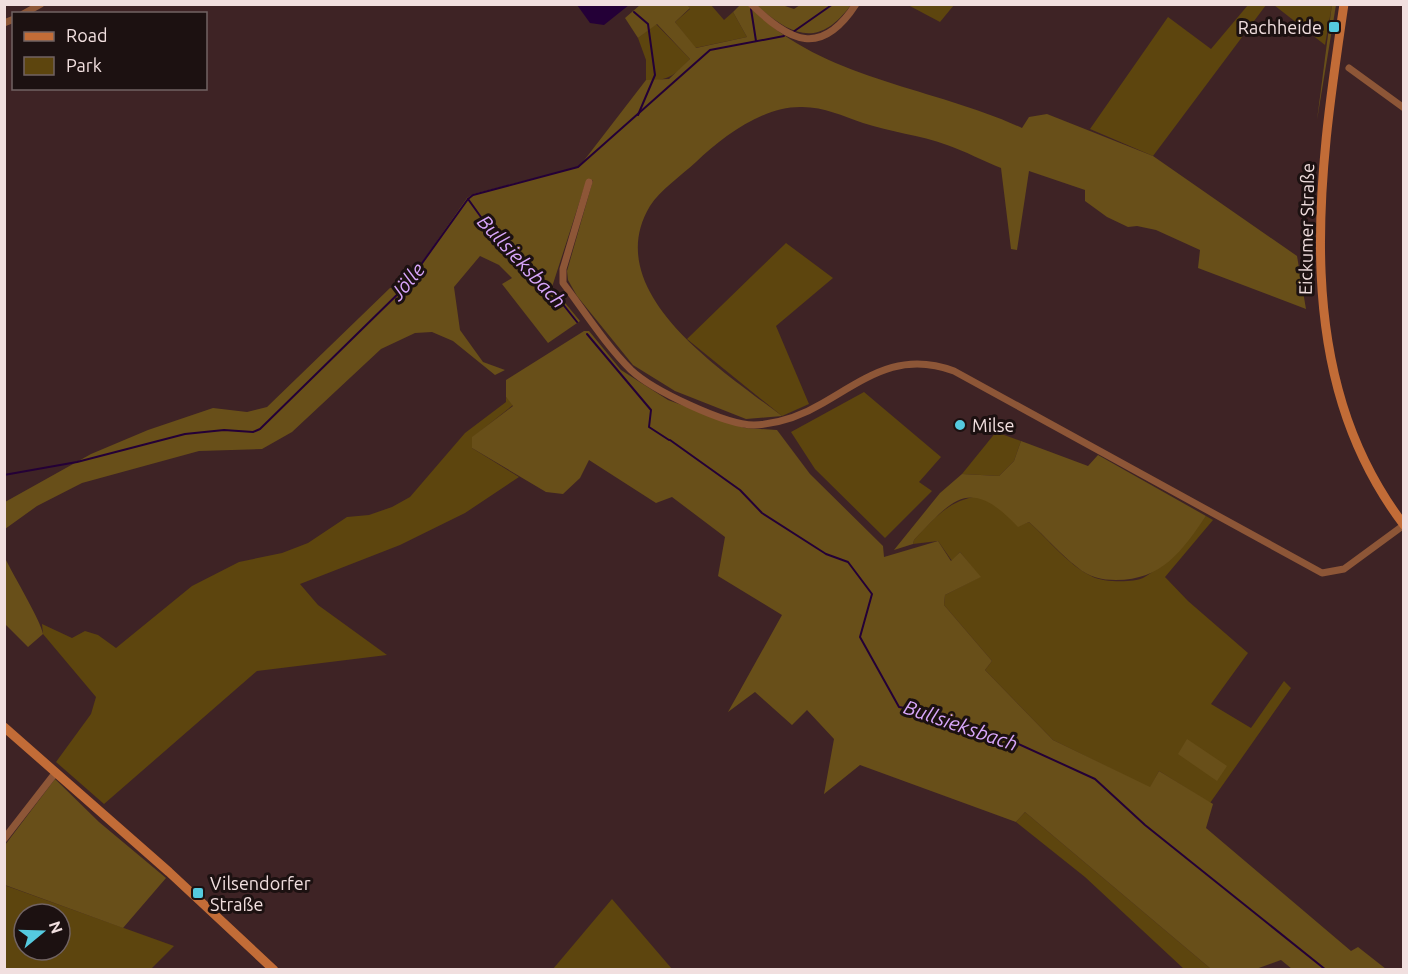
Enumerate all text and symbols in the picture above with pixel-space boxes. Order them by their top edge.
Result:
legend [12,12,207,90]
place label: Rachheide [1238,17,1322,37]
marker: Rachheide [1327,20,1341,34]
text: Road [66,25,108,45]
text: Park [66,55,102,75]
street label: Eickumer Straße [1295,163,1317,295]
water label: Bullsieksbach [473,210,571,312]
water label: Jölle [384,258,429,305]
place label: Milse [972,415,1014,435]
marker: Milse [953,418,967,432]
water label: Bullsieksbach [901,695,1021,755]
place label: Vilsendorfer Straße [210,873,311,914]
marker: Vilsendorfer Straße [191,886,205,900]
north arrow [12,902,72,962]
text: N [46,919,67,936]

